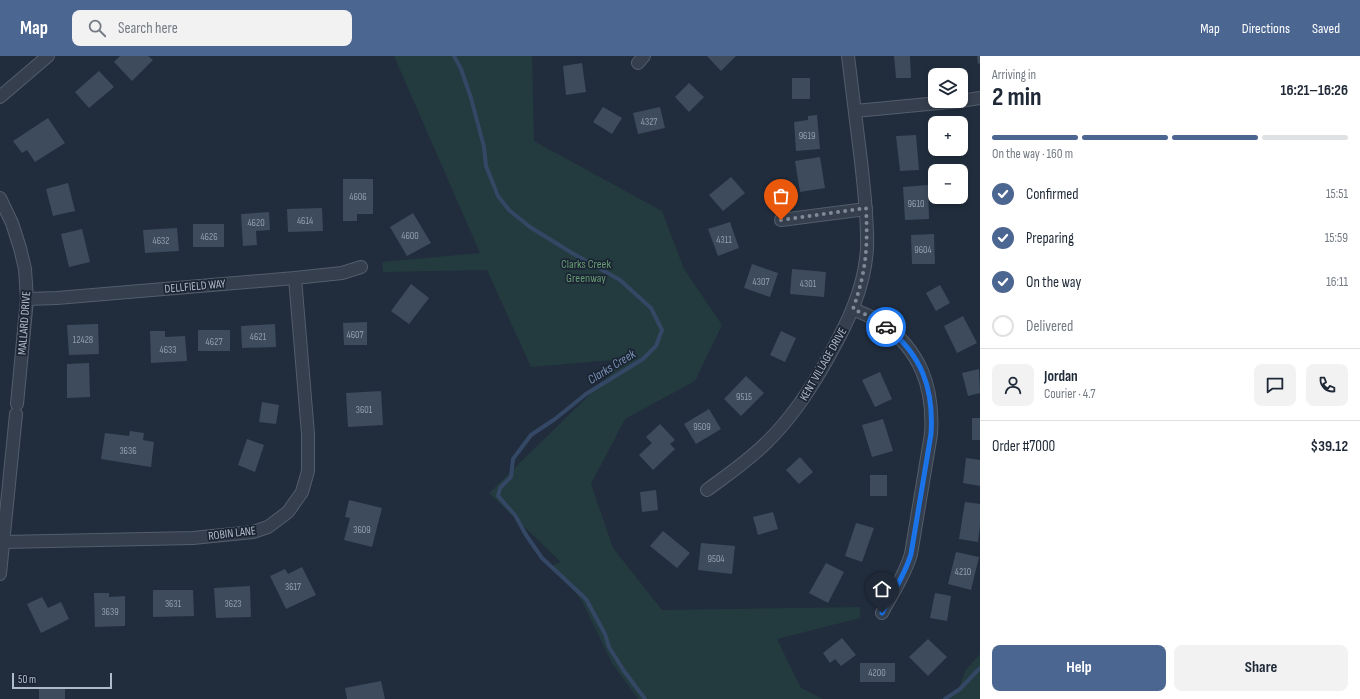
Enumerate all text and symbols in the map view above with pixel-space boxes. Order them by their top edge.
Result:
search box [72,10,352,46]
text: Map [20,17,48,40]
icon: search [86,17,108,39]
text: Search here [118,19,178,38]
text: Map [1200,20,1220,37]
text: Directions [1242,20,1290,37]
text: Saved [1312,20,1340,37]
text: Arriving in [992,67,1036,83]
map controls [928,68,968,204]
button: layers [928,68,968,108]
text: 16:21–16:26 [1281,81,1348,100]
text: 2 min [992,82,1042,113]
house number: 4327 [641,116,657,128]
button: + [928,116,968,156]
house number: 9619 [799,130,815,142]
text: On the way · 160 m [992,146,1073,162]
button: − [928,164,968,204]
pin [764,179,798,220]
icon: check [992,183,1014,205]
icon: bag [770,185,792,207]
text: Confirmed [1026,185,1079,204]
text: 15:51 [1326,186,1348,202]
house number: 4606 [349,191,367,203]
house number: 9610 [908,198,924,210]
house number: 4614 [297,215,313,227]
house number: 4620 [247,217,265,229]
icon: check [992,227,1014,249]
text: Preparing [1026,229,1074,248]
house number: 4600 [401,230,419,242]
text: 15:59 [1325,230,1348,246]
house number: 4626 [200,231,218,243]
house number: 4311 [716,234,732,246]
house number: 4632 [153,235,169,247]
house number: 9604 [914,244,932,256]
park label: Clarks Creek Greenway [561,257,611,286]
icon: check [992,271,1014,293]
text: On the way [1026,273,1081,292]
text: 16:11 [1326,274,1348,290]
street label: DELLFIELD WAY [164,276,226,297]
house number: 4307 [753,276,769,288]
house number: 4301 [800,278,817,290]
street label: MALLARD DRIVE [15,291,34,355]
courier [866,307,906,347]
icon: car [875,316,897,338]
text: Delivered [1026,317,1073,336]
street label: KENT VILLAGE DRIVE [796,325,850,404]
house number: 4607 [347,329,364,341]
house number: 4621 [250,331,267,343]
house number: 12428 [73,334,93,346]
house number: 4627 [206,336,222,348]
house number: 4633 [160,344,176,356]
water label: Clarks Creek [585,345,639,388]
button: person [992,364,1034,406]
button: chat [1254,364,1296,406]
button: phone [1306,364,1348,406]
text: Jordan [1044,367,1078,386]
text: Courier · 4.7 [1044,386,1096,402]
house number: 9515 [736,391,752,403]
house number: 3601 [356,404,373,416]
house number: 9509 [693,421,711,433]
text: Order #7000 [992,437,1055,456]
text: $39.12 [1311,437,1348,456]
house number: 3636 [119,445,137,457]
street label: ROBIN LANE [207,523,257,544]
house number: 3609 [353,524,371,536]
house number: 9504 [707,553,725,565]
house number: 4210 [955,566,971,578]
pin [865,572,899,613]
icon: home [871,578,893,600]
house number: 3617 [285,581,301,593]
house number: 3631 [165,598,182,610]
house number: 3623 [225,598,241,610]
house number: 3639 [101,606,119,618]
button: Help [992,645,1166,691]
button: Share [1174,645,1348,691]
house number: 4200 [868,667,886,679]
scale bar [12,671,112,690]
text: 50 m [18,673,36,686]

